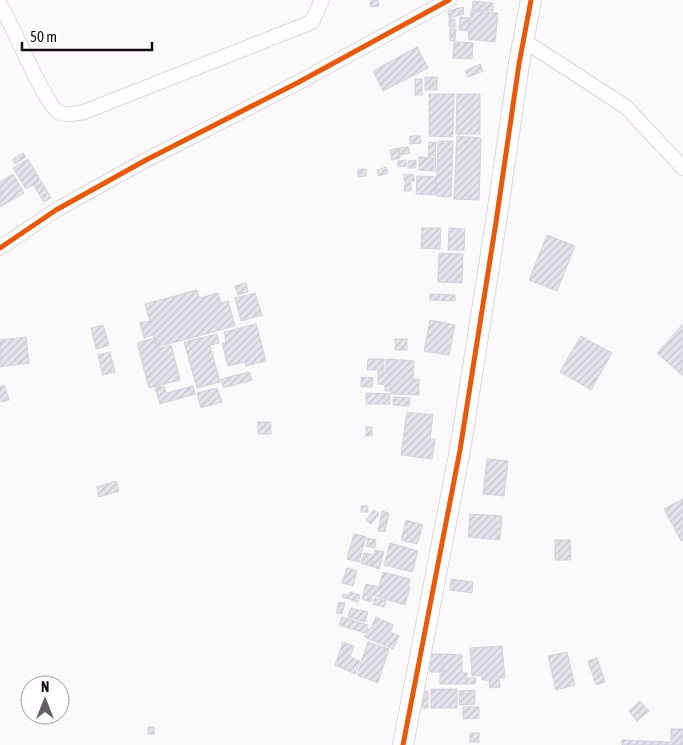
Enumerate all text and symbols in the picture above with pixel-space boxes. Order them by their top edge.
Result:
scale bar [22,20,152,52]
text: 50 m [30,28,57,45]
north arrow [20,675,70,725]
text: N [41,679,49,695]

